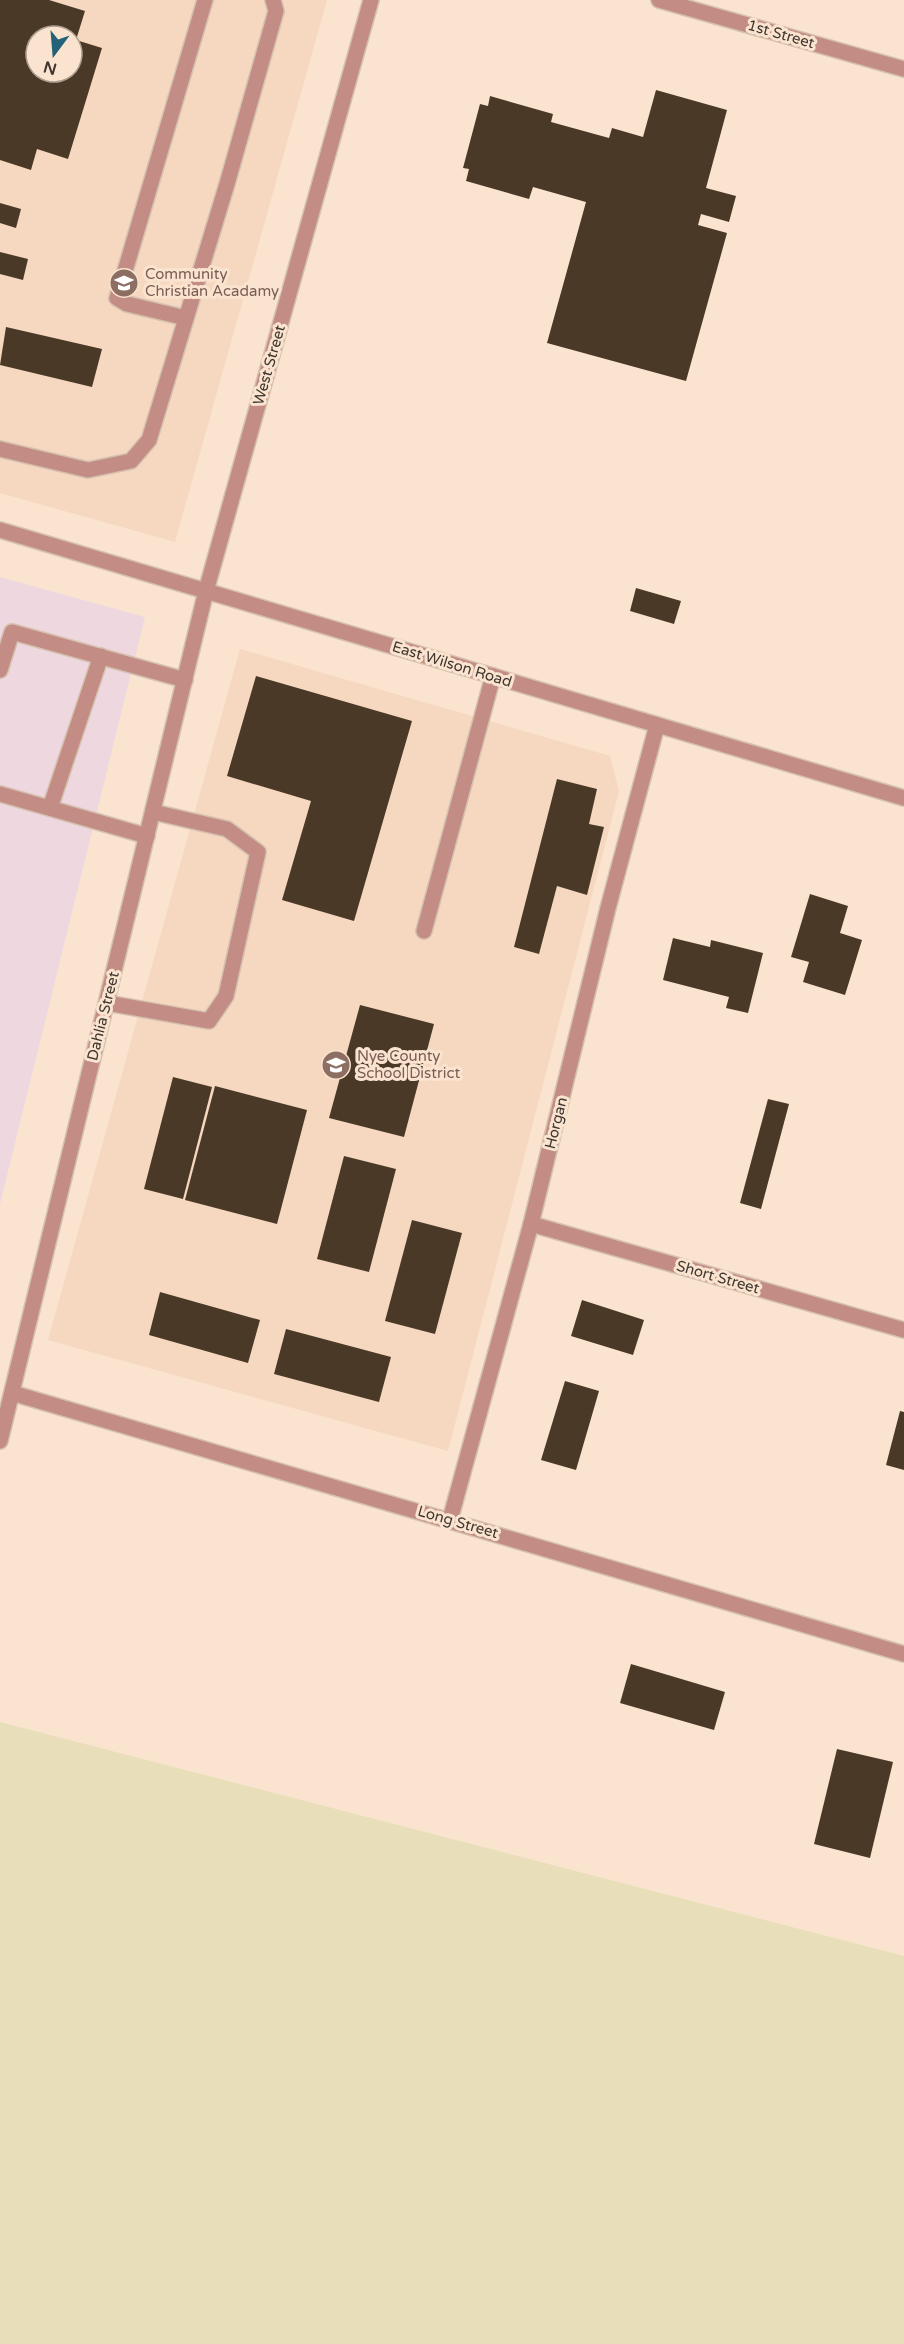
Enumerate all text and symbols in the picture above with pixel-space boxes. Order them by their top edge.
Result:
street label: 1st Street [745,16,817,52]
north arrow [24,24,84,84]
text: N [41,56,59,79]
place label: Community Christian Acadamy [145,265,279,300]
school or university icon: Community Christian Acadamy [108,267,140,299]
street label: West Street [249,323,289,407]
street label: East Wilson Road [390,637,514,691]
street label: Dahlia Street [83,969,123,1063]
place label: Nye County School District [357,1047,460,1082]
school or university icon: Nye County School District [320,1049,352,1081]
street label: Horgan [541,1095,571,1151]
street label: Short Street [674,1257,762,1298]
street label: Long Street [416,1502,501,1542]

